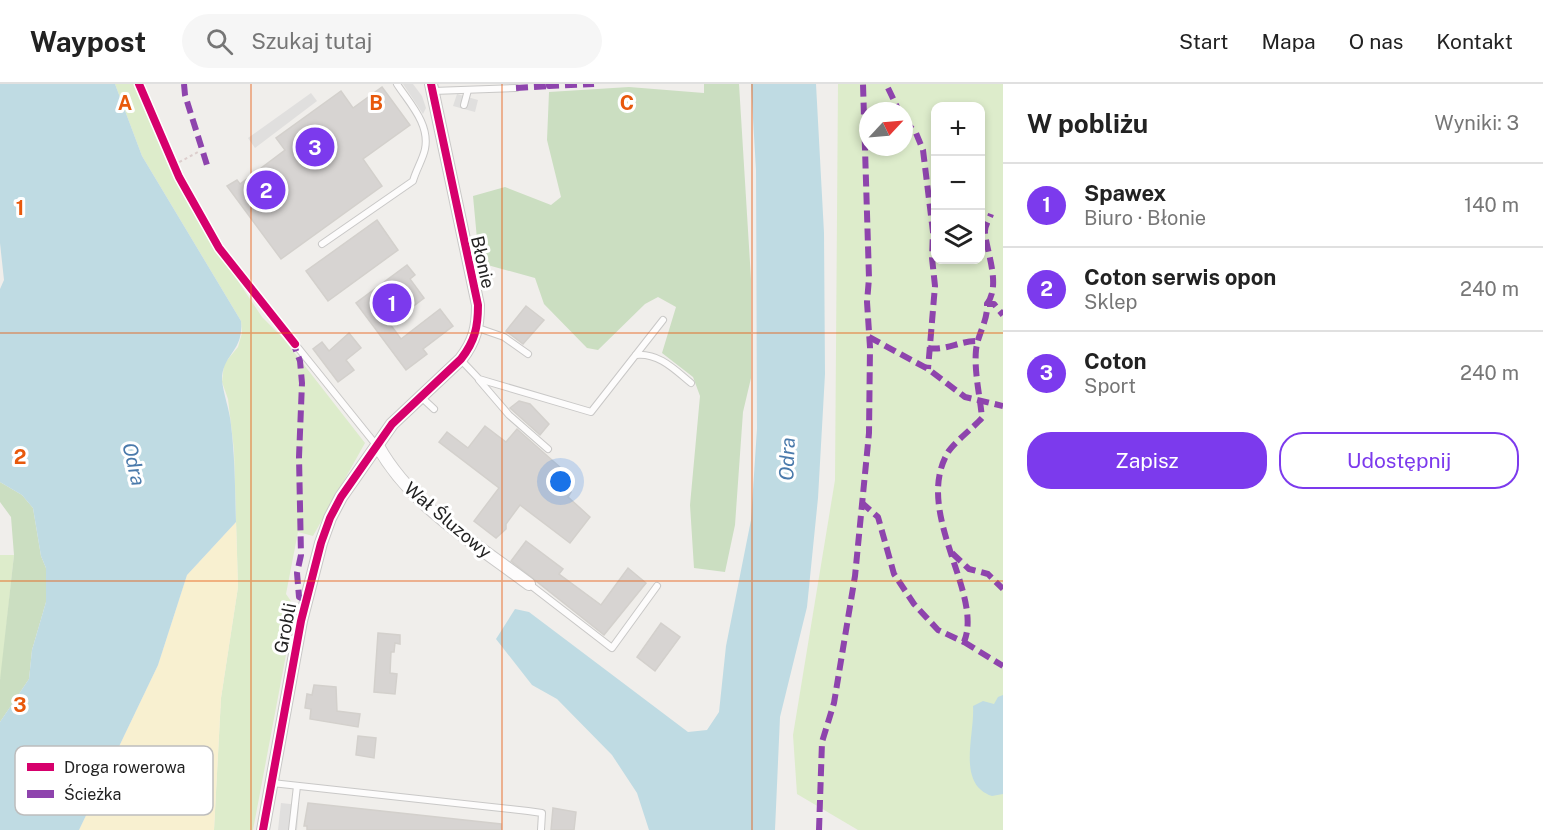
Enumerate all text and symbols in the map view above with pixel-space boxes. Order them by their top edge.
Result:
search box [182,14,602,68]
text: Waypost [30,25,146,58]
icon: search [203,25,236,58]
text: Szukaj tutaj [251,28,372,54]
text: Start [1179,29,1229,54]
text: Mapa [1262,29,1316,54]
text: O nas [1349,29,1403,54]
text: Kontakt [1436,29,1513,54]
text: A [118,91,132,115]
text: B [369,91,383,115]
text: C [620,91,634,115]
north arrow [859,102,913,156]
map controls [931,102,985,264]
button: + [931,102,985,156]
text: W pobliżu [1027,108,1148,139]
text: Wyniki: 3 [1435,111,1519,135]
pin: 3 [296,124,334,170]
button: − [931,156,985,210]
pin: 2 [246,168,286,212]
text: Spawex [1084,180,1166,206]
text: 1 [1042,193,1051,217]
text: 140 m [1464,193,1519,217]
text: 1 [16,196,24,220]
text: Biuro · Błonie [1084,206,1206,230]
button: layers [931,210,985,264]
street label: Błonie [467,234,499,290]
text: Coton serwis opon [1084,264,1276,290]
text: 2 [1040,277,1053,301]
text: 240 m [1460,277,1519,301]
pin: 1 [372,280,412,326]
text: Sklep [1084,290,1137,314]
text: Coton [1084,348,1147,374]
text: 3 [1040,361,1053,385]
text: 240 m [1460,361,1519,385]
text: Sport [1084,374,1136,398]
button: Zapisz [1027,432,1267,489]
button: Udostępnij [1279,432,1519,489]
water label: Odra [774,437,800,481]
water label: Odra [117,440,151,488]
text: 2 [14,445,26,469]
your location [546,467,575,496]
street label: Wał Śluzowy [400,477,497,563]
street label: Grobli [270,601,300,655]
text: 3 [13,693,27,717]
legend [15,746,213,815]
text: Droga rowerowa [64,758,185,777]
text: Ścieżka [64,784,121,804]

